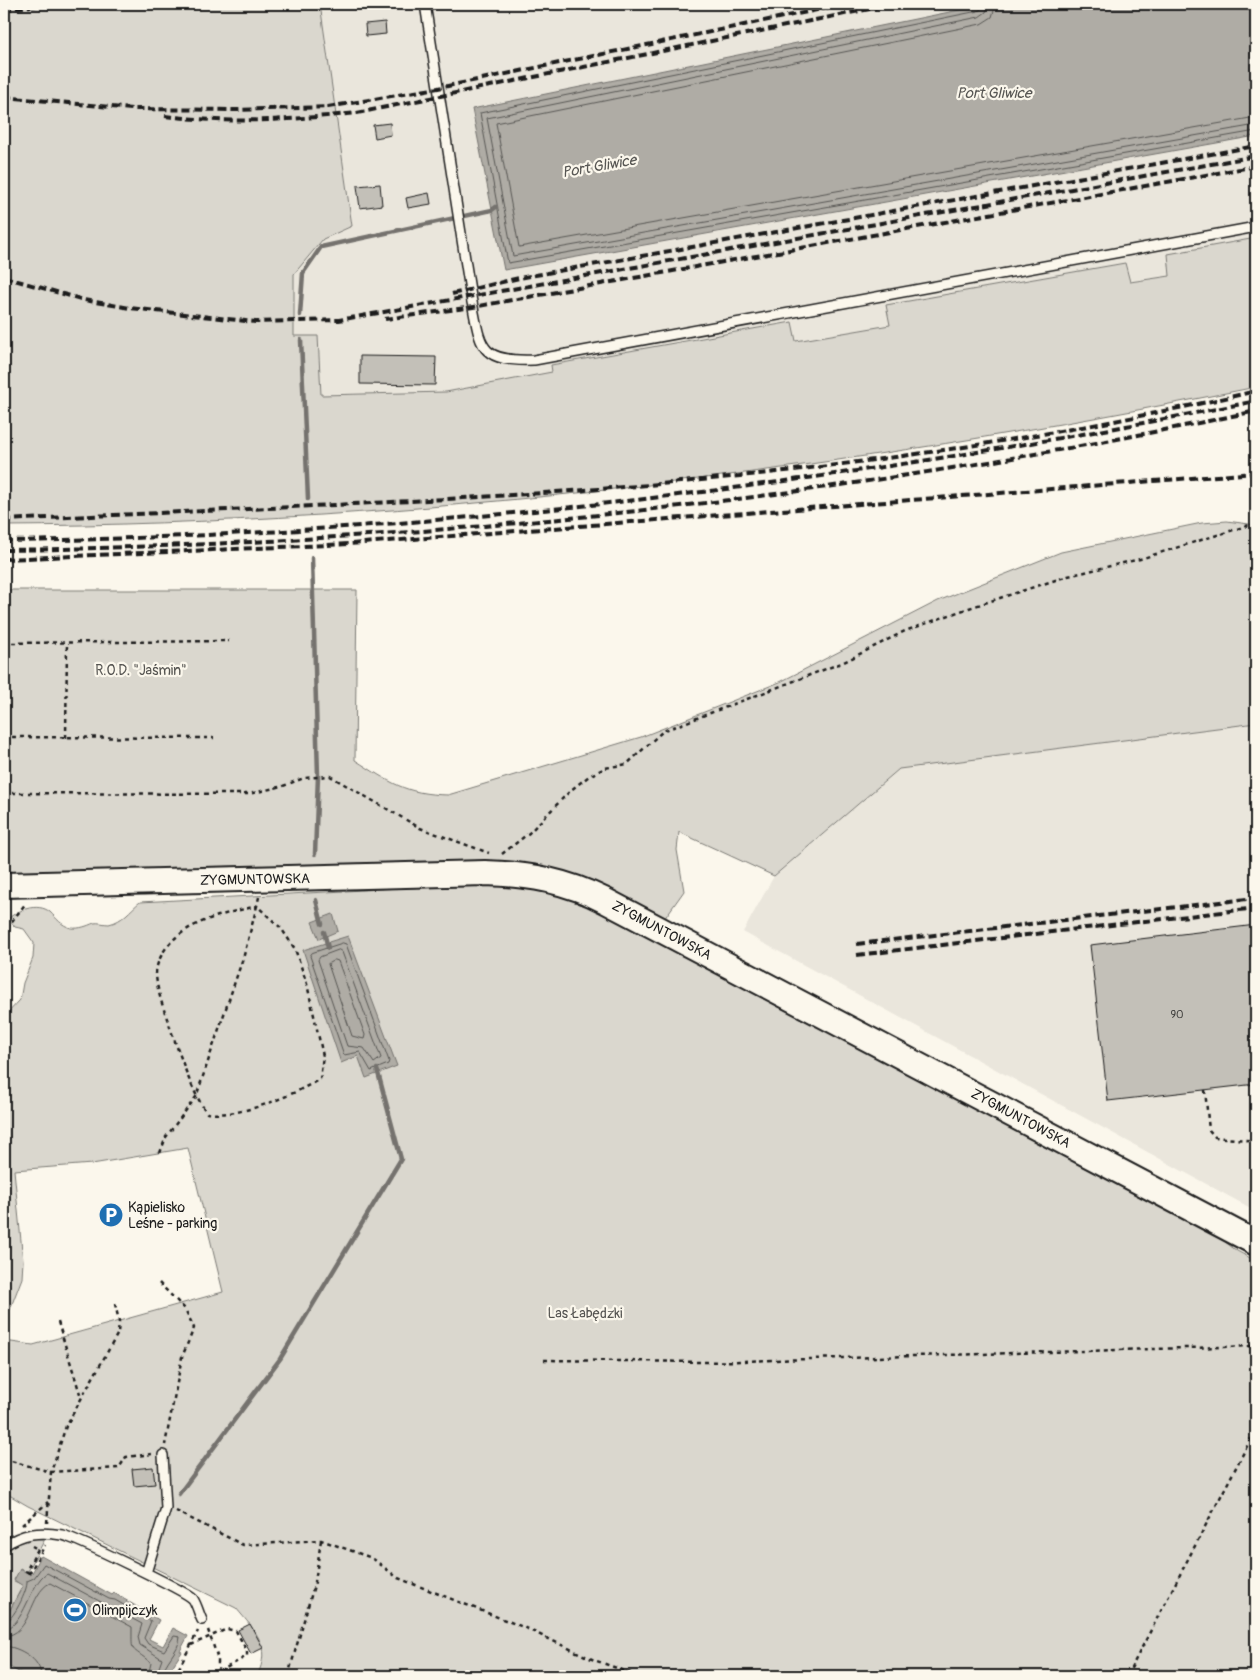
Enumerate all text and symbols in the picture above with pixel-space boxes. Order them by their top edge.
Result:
water label: Port Gliwice [957,84,1033,103]
water label: Port Gliwice [561,150,639,182]
park label: R.O.D. "Jaśmin" [95,662,187,679]
street label: ZYGMUNTOWSKA [200,870,310,889]
street label: ZYGMUNTOWSKA [609,897,714,964]
house number: 90 [1170,1008,1184,1021]
street label: ZYGMUNTOWSKA [968,1085,1073,1152]
place label: Kąpielisko Leśne - parking [128,1199,217,1232]
parking icon: Kąpielisko Leśne - parking [98,1202,124,1228]
park label: Las Łabędzki [547,1305,623,1322]
sports icon: Olimpijczyk [62,1597,88,1623]
place label: Olimpijczyk [92,1602,158,1619]

